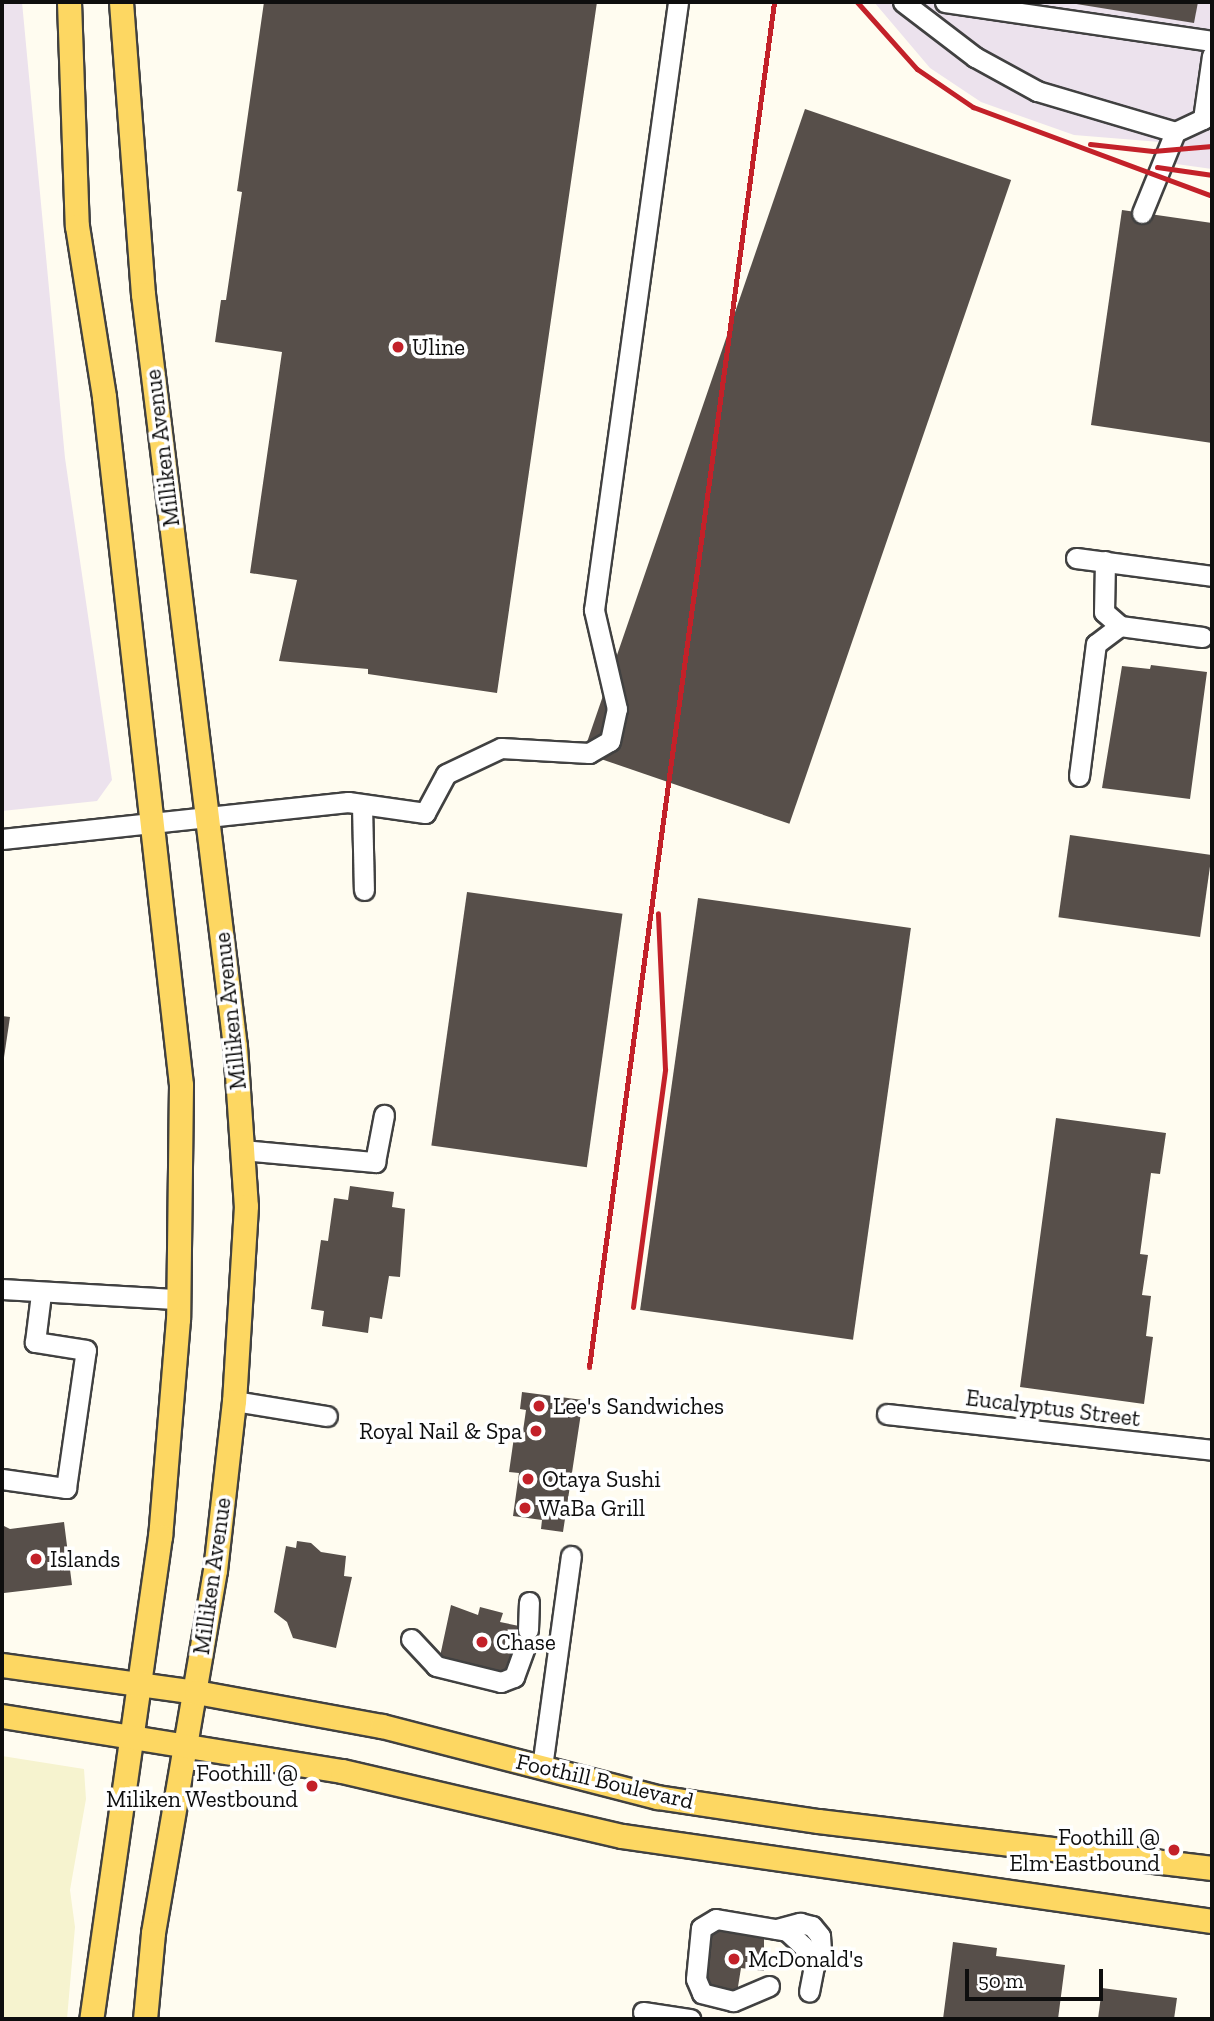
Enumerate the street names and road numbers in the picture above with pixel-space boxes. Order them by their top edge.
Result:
street label: Milliken Avenue [139,367,185,529]
street label: Milliken Avenue [208,930,252,1092]
street label: Eucalyptus Street [964,1384,1142,1432]
street label: Milliken Avenue [187,1495,237,1657]
street label: Foothill Boulevard [513,1747,697,1815]

